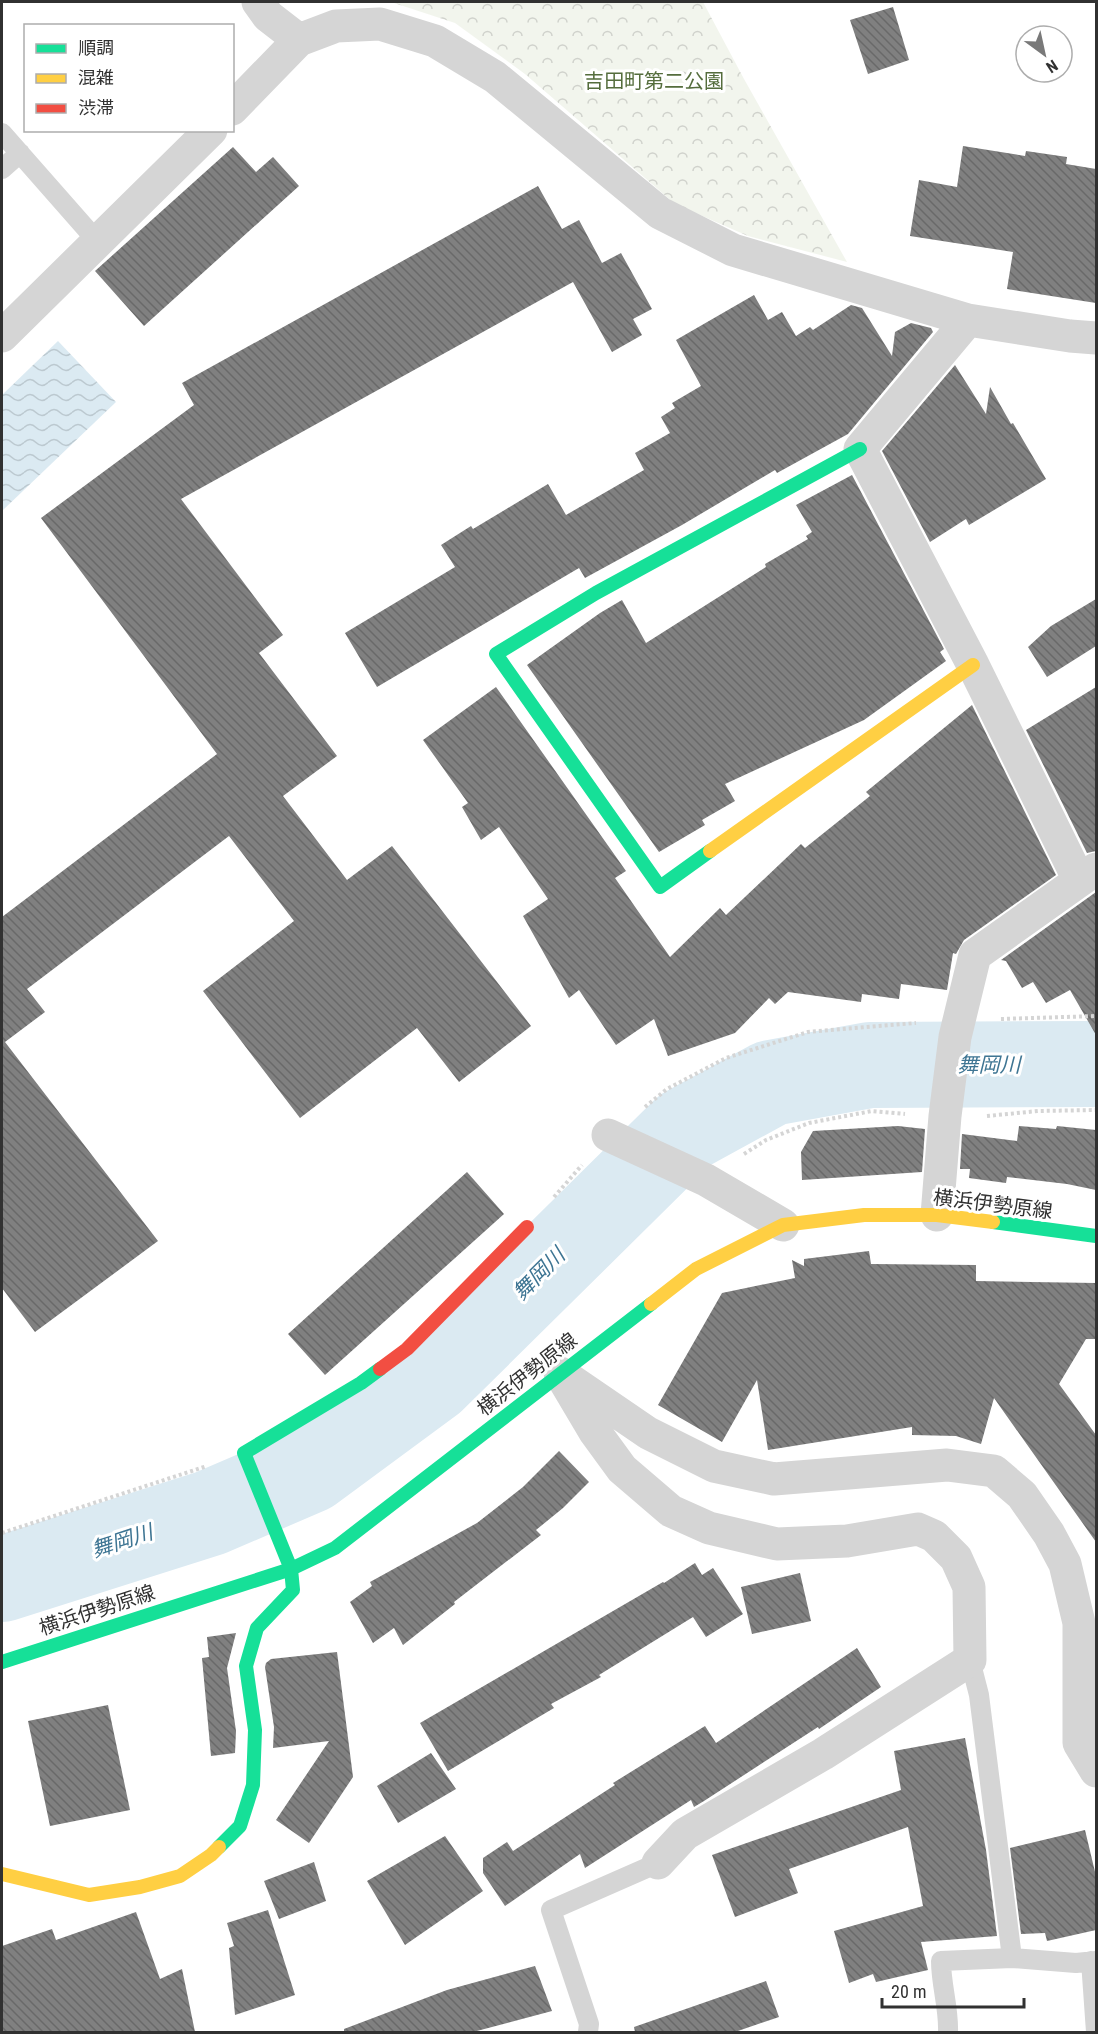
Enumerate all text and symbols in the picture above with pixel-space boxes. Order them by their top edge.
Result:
legend [24,24,234,132]
north arrow [1014,24,1074,84]
text: 順調 [78,37,114,58]
text: N [1043,56,1061,77]
text: 混雑 [78,67,114,88]
park label: 吉田町第二公園 [584,69,724,93]
text: 渋滞 [78,97,114,118]
water label: 舞岡川 [958,1053,1022,1077]
street label: 横浜伊勢原線 [932,1185,1054,1223]
water label: 舞岡川 [508,1242,571,1305]
street label: 横浜伊勢原線 [472,1328,582,1420]
water label: 舞岡川 [88,1519,158,1562]
street label: 横浜伊勢原線 [36,1580,158,1640]
scale bar [882,1971,1024,2009]
text: 20 m [891,1981,926,2002]

